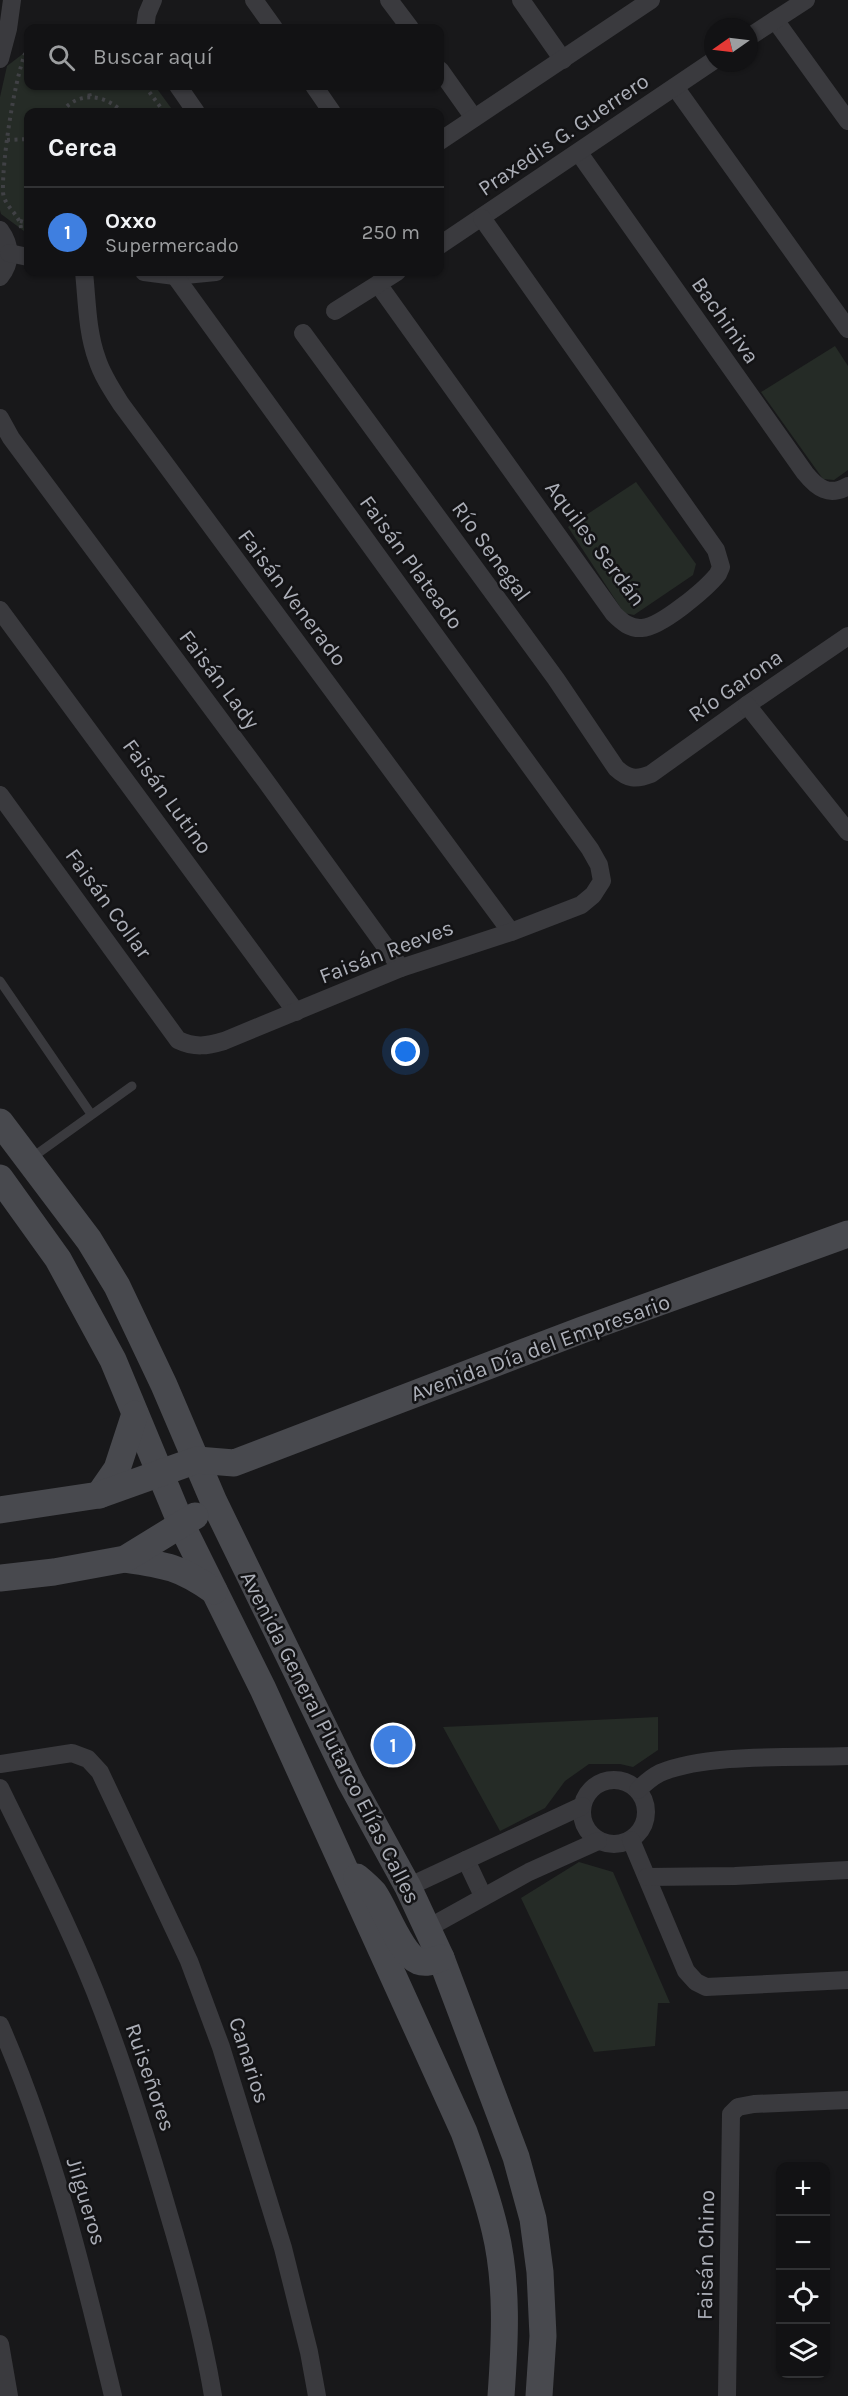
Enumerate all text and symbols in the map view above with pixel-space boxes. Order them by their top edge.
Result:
north arrow [704,18,758,72]
search box [24,24,444,90]
icon: search [45,41,78,74]
text: Buscar aquí [93,44,213,70]
street label: Praxedis G. Guerrero [473,68,654,202]
text: Cerca [48,132,117,163]
text: Oxxo [105,208,157,234]
text: 1 [64,221,71,244]
text: 250 m [362,221,420,244]
text: Supermercado [105,234,239,257]
street label: Bachiniva [686,272,764,369]
street label: Aquiles Serdán [540,476,651,612]
street label: Faisán Plateado [354,491,468,635]
street label: Río Senegal [446,497,536,607]
street label: Faisán Venerado [232,524,352,671]
street label: Faisán Lady [173,625,265,734]
street label: Río Garona [684,644,788,728]
street label: Faisán Lutino [117,734,218,859]
street label: Faisán Collar [60,843,157,964]
street label: Faisán Reeves [315,914,457,989]
your location [391,1037,420,1066]
street label: Avenida Día del Empresario [407,1289,674,1407]
street label: Avenida General Plutarco Elías Calles [235,1567,426,1908]
pin: 1 [374,1722,412,1768]
street label: Canarios [223,2014,275,2107]
street label: Ruiseñores [119,2020,181,2135]
street label: Jilgueros [60,2154,112,2248]
map controls [776,2162,830,2378]
button: + [776,2162,830,2216]
street label: Faisán Chino [692,2190,720,2320]
button: − [776,2216,830,2270]
button: locate [776,2270,830,2324]
button: layers [776,2324,830,2378]

